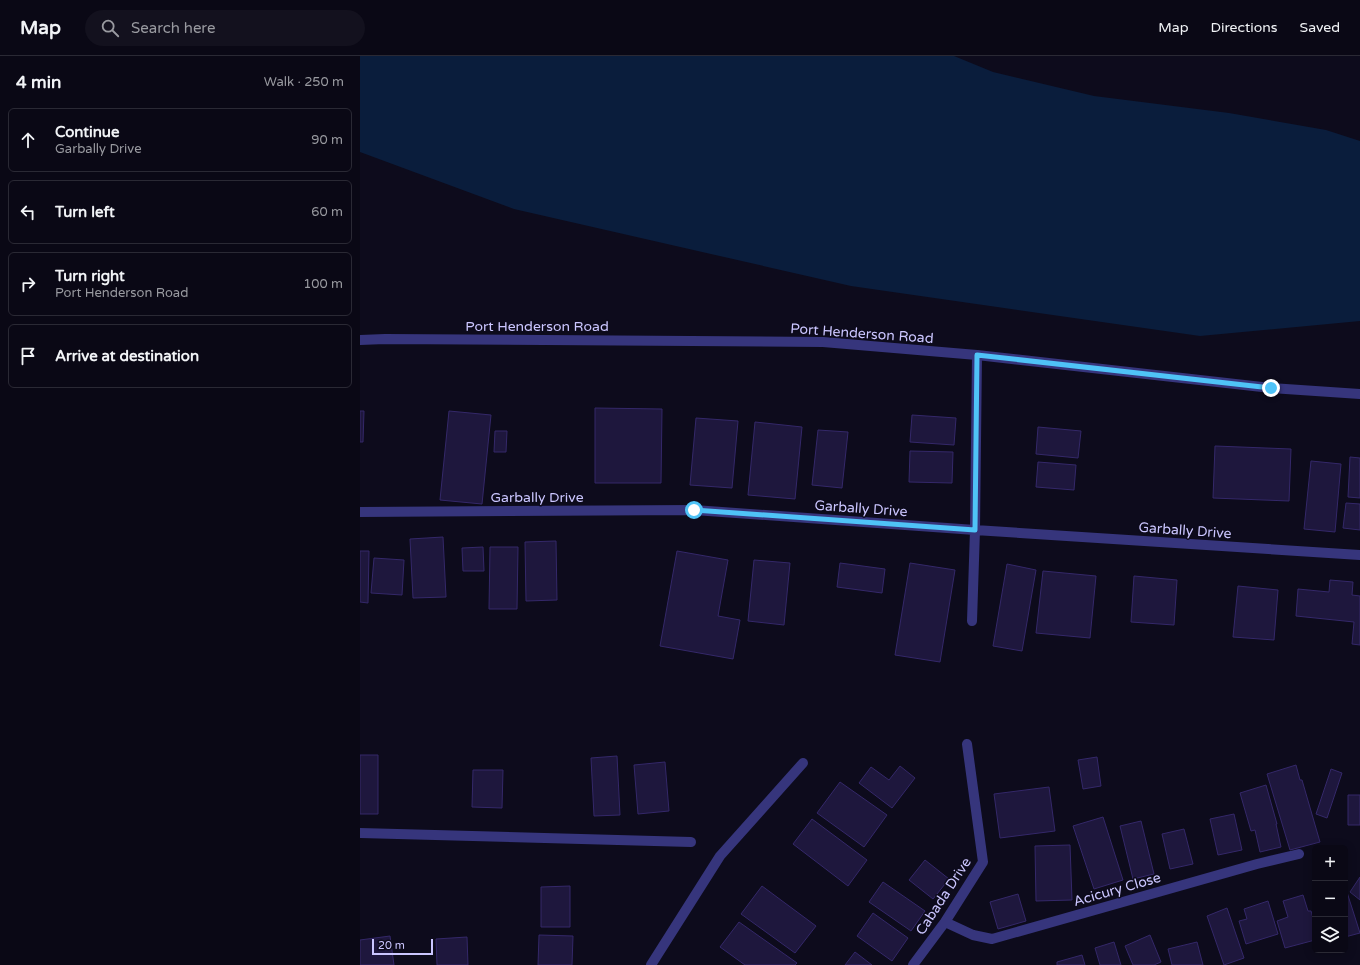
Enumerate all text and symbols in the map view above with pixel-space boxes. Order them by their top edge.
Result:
search box [85,10,365,46]
text: Map [20,17,61,39]
icon: search [99,17,121,39]
text: Search here [131,19,215,37]
text: Map [1158,19,1189,36]
text: Directions [1211,19,1278,36]
text: Saved [1300,19,1340,36]
text: 4 min [16,72,61,93]
text: Walk · 250 m [264,74,344,90]
text: Continue [55,123,119,141]
icon: ahead [17,129,39,151]
text: 90 m [311,132,343,148]
text: Garbally Drive [55,141,142,157]
icon: left [17,201,39,223]
text: Turn left [55,203,115,221]
text: 60 m [311,204,343,220]
text: Turn right [55,267,125,285]
icon: right [17,273,39,295]
text: 100 m [303,276,343,292]
text: Port Henderson Road [55,285,188,301]
street label: Port Henderson Road [465,318,609,335]
street label: Port Henderson Road [790,320,934,347]
icon: arrive [17,345,39,367]
text: Arrive at destination [55,347,199,365]
route end [1262,379,1280,397]
street label: Garbally Drive [490,489,584,506]
street label: Garbally Drive [814,497,908,520]
route start [685,501,703,519]
street label: Garbally Drive [1138,519,1232,542]
map controls [1312,845,1348,953]
button: + [1312,845,1348,881]
street label: Cabada Drive [912,854,975,938]
street label: Acicury Close [1071,869,1163,910]
button: − [1312,881,1348,917]
button: layers [1312,917,1348,953]
scale bar [372,937,433,956]
text: 20 m [378,939,405,952]

